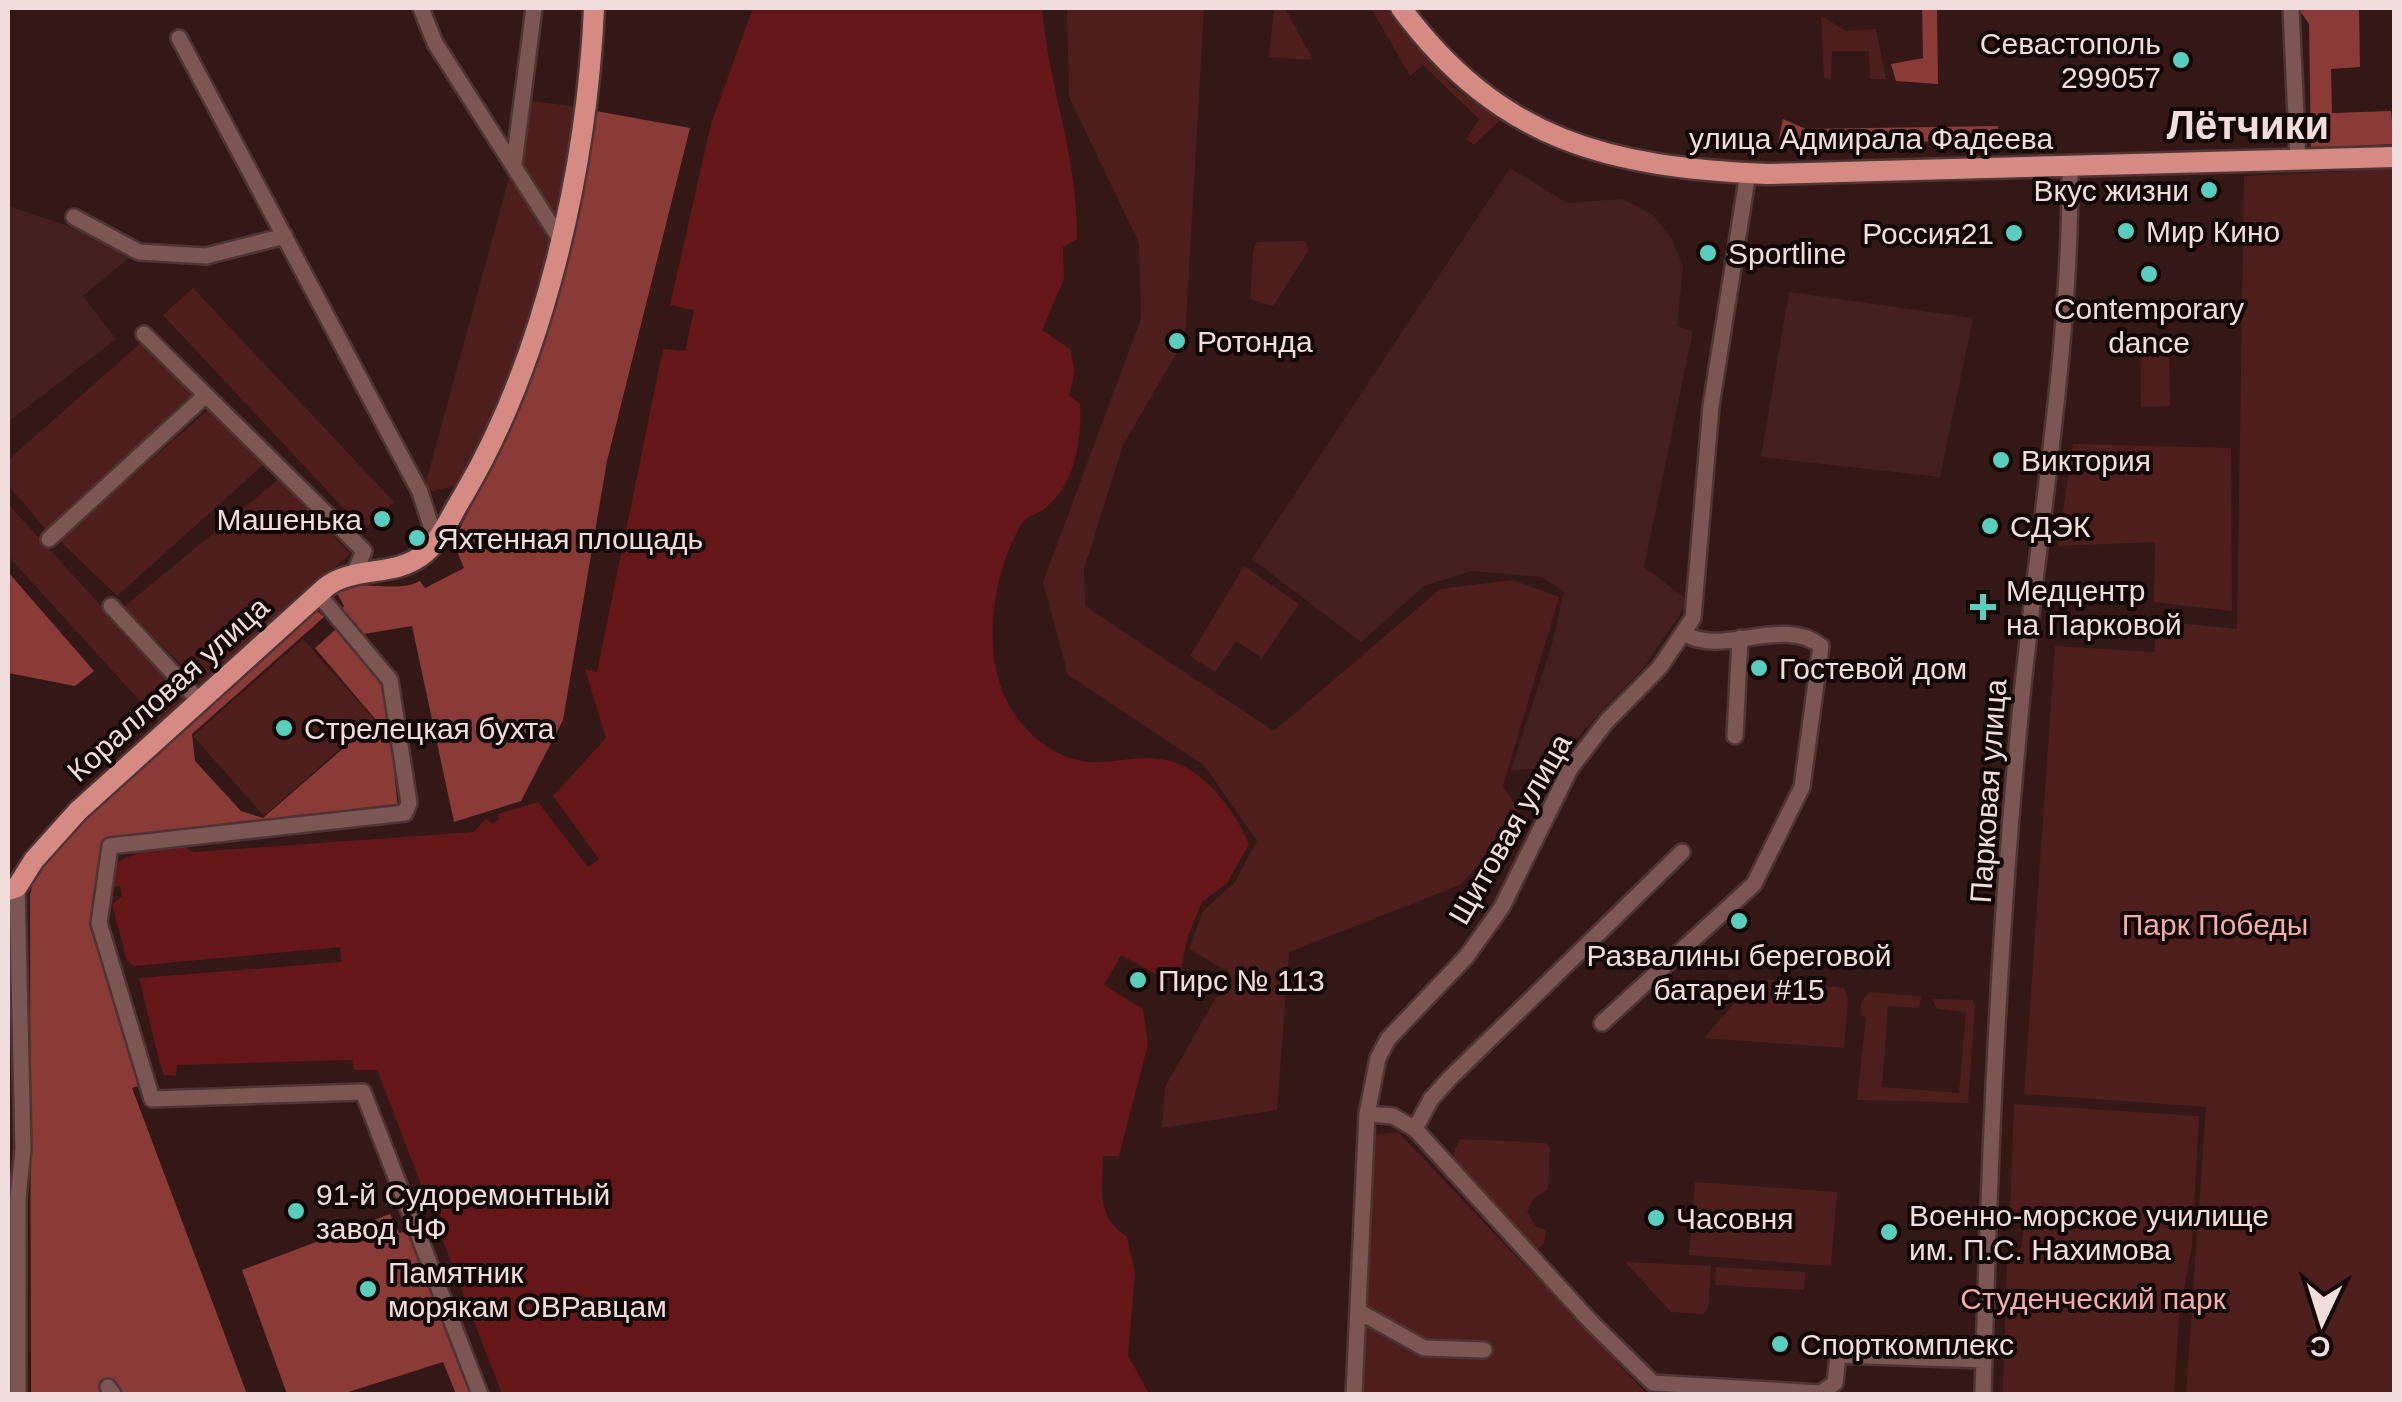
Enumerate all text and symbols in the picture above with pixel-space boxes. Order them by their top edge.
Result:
place label: Севастополь 299057 [1980,27,2161,94]
marker: Севастополь 299057 [2170,49,2192,71]
district label: Лётчики [2167,103,2329,147]
street label: улица Адмирала Фадеева [1689,122,2053,155]
place label: Вкус жизни [2034,174,2189,207]
marker: Вкус жизни [2198,179,2220,201]
place label: Мир Кино [2146,215,2280,248]
place label: Россия21 [1862,217,1994,250]
marker: Мир Кино [2115,220,2137,242]
marker: Россия21 [2003,222,2025,244]
place label: Sportline [1728,237,1846,270]
marker: Sportline [1697,242,1719,264]
marker: Contemporary dance [2138,263,2160,285]
place label: Contemporary dance [2054,292,2244,359]
place label: Ротонда [1197,325,1313,358]
marker: Ротонда [1166,330,1188,352]
place label: Виктория [2021,444,2151,477]
marker: Виктория [1990,449,2012,471]
place label: Машенька [217,503,362,536]
marker: Машенька [371,508,393,530]
place label: СДЭК [2010,510,2091,543]
marker: СДЭК [1979,515,2001,537]
place label: Яхтенная площадь [437,522,703,555]
marker: Яхтенная площадь [406,527,428,549]
place label: Медцентр на Парковой [2006,574,2182,641]
street label: Коралловая улица [61,590,275,788]
marker: Медцентр на Парковой [1970,594,1996,620]
place label: Гостевой дом [1779,652,1967,685]
marker: Гостевой дом [1748,657,1770,679]
street label: Парковая улица [1964,678,2012,904]
place label: Стрелецкая бухта [304,712,555,745]
marker: Стрелецкая бухта [273,717,295,739]
street label: Щитовая улица [1442,728,1578,930]
park label: Парк Победы [2122,908,2308,941]
marker: Развалины береговой батареи #15 [1728,910,1750,932]
place label: Развалины береговой батареи #15 [1586,939,1892,1006]
place label: Пирс № 113 [1158,964,1325,997]
marker: Пирс № 113 [1127,969,1149,991]
place label: 91-й Судоремонтный завод ЧФ [316,1178,610,1245]
place label: Военно-морское училище им. П.С. Нахимова [1909,1199,2269,1266]
marker: 91-й Судоремонтный завод ЧФ [285,1200,307,1222]
place label: Часовня [1676,1202,1793,1235]
marker: Часовня [1645,1207,1667,1229]
marker: Военно-морское училище им. П.С. Нахимова [1878,1221,1900,1243]
place label: Памятник морякам ОВРавцам [388,1256,667,1323]
north arrow [2272,1272,2372,1372]
marker: Памятник морякам ОВРавцам [357,1278,379,1300]
park label: Студенческий парк [1960,1282,2227,1315]
place label: Спорткомплекс [1800,1328,2014,1361]
text: С [2309,1330,2331,1363]
marker: Спорткомплекс [1769,1333,1791,1355]

